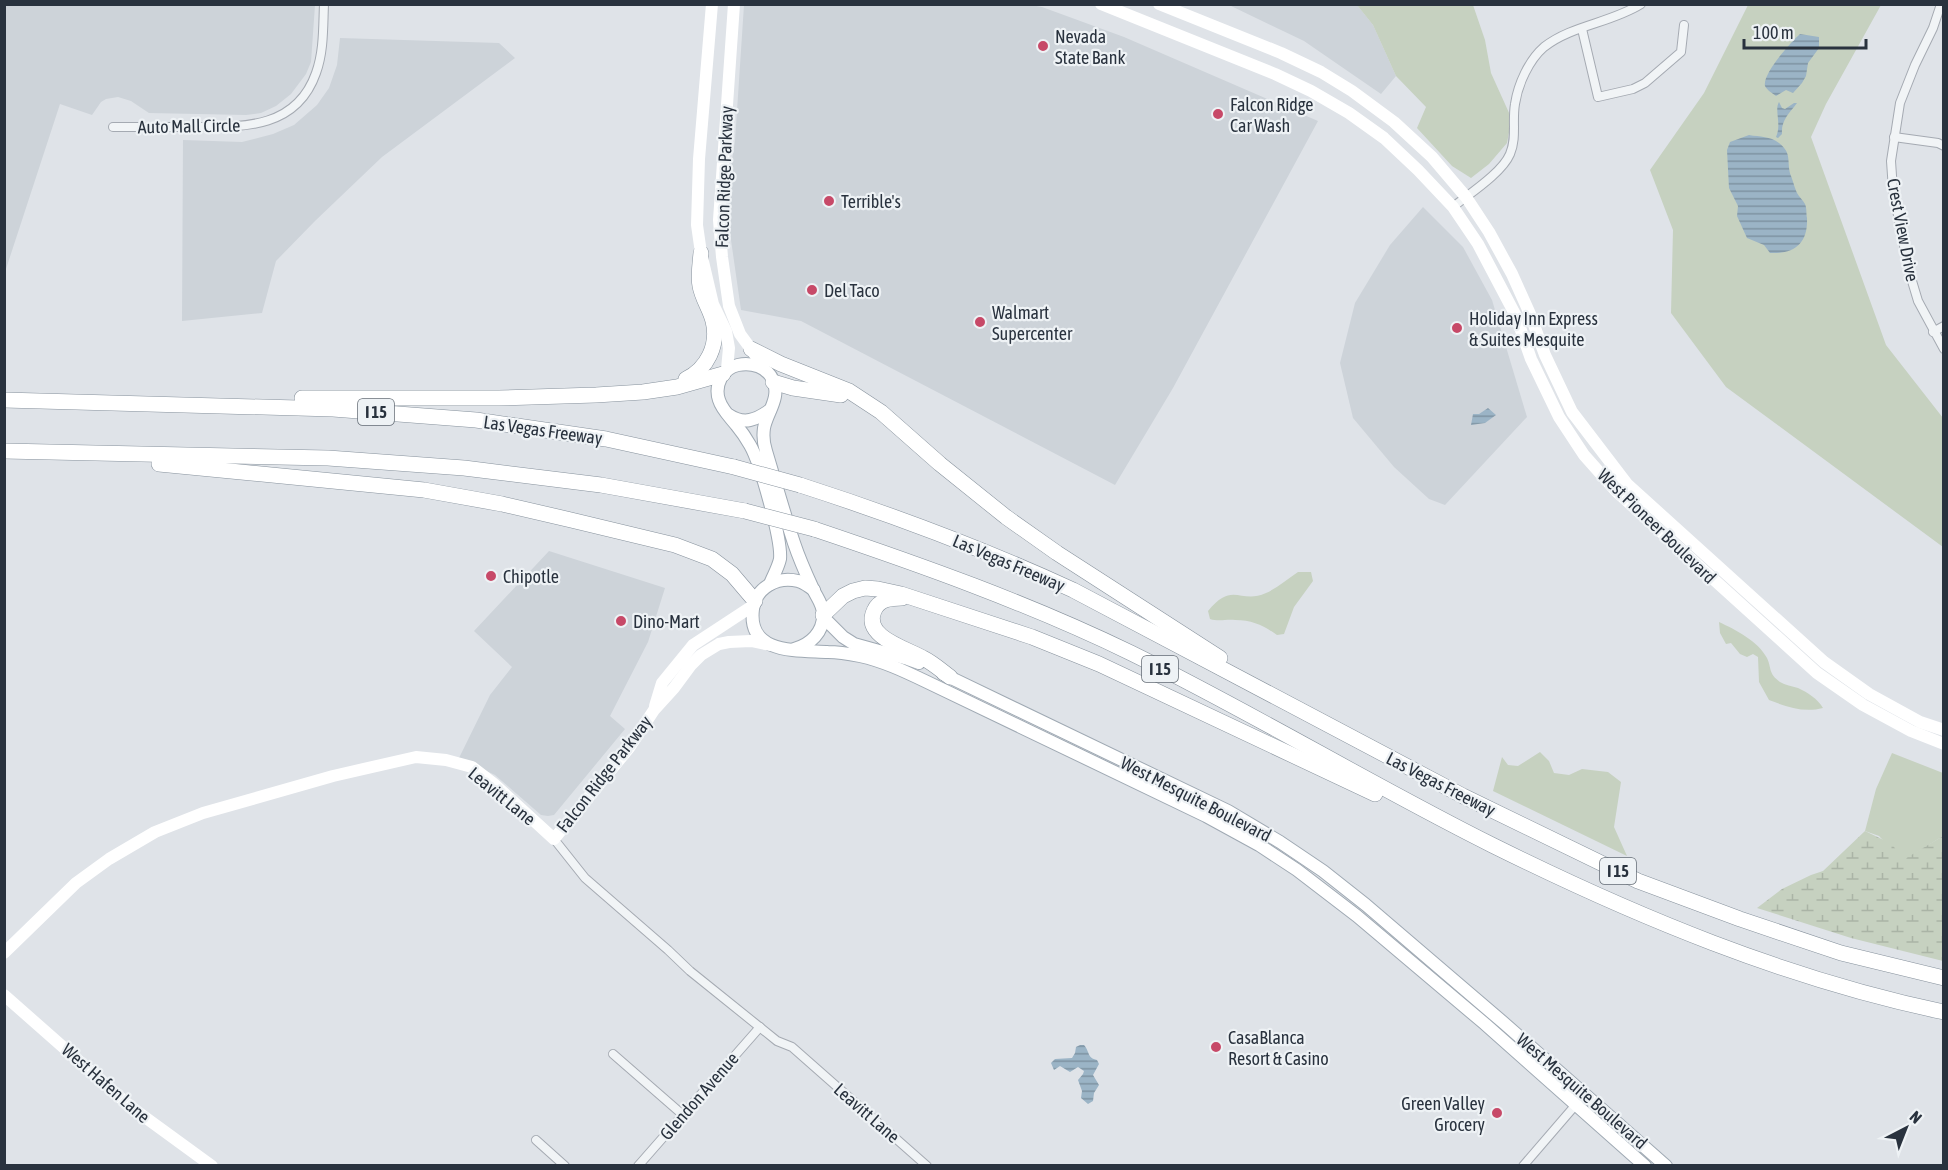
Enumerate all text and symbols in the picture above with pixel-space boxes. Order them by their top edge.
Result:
scale bar [1744,12,1866,50]
text: 100 m [1753,22,1794,43]
place label: Nevada State Bank [1055,26,1125,68]
marker: Nevada State Bank [1036,39,1050,53]
place label: Falcon Ridge Car Wash [1230,94,1313,136]
street label: Falcon Ridge Parkway [711,106,737,248]
marker: Falcon Ridge Car Wash [1211,107,1225,121]
street label: Auto Mall Circle [137,115,241,137]
street label: Crest View Drive [1883,177,1923,283]
place label: Terrible's [841,191,901,212]
marker: Terrible's [822,194,836,208]
place label: Del Taco [824,280,880,301]
marker: Del Taco [805,283,819,297]
place label: Walmart Supercenter [992,302,1073,344]
place label: Holiday Inn Express & Suites Mesquite [1469,308,1598,350]
marker: Walmart Supercenter [973,315,987,329]
marker: Holiday Inn Express & Suites Mesquite [1450,321,1464,335]
road number: I 15 [358,399,394,425]
street label: Las Vegas Freeway [482,411,604,449]
street label: West Pioneer Boulevard [1594,464,1720,588]
street label: Las Vegas Freeway [950,530,1068,596]
place label: Chipotle [503,566,559,587]
marker: Chipotle [484,569,498,583]
place label: Dino-Mart [633,611,700,632]
marker: Dino-Mart [614,614,628,628]
road number: I 15 [1142,656,1178,682]
street label: Falcon Ridge Parkway [552,711,656,837]
street label: Las Vegas Freeway [1383,747,1499,821]
street label: West Mesquite Boulevard [1117,752,1275,846]
street label: Leavitt Lane [464,763,540,829]
road number: I 15 [1600,858,1636,884]
place label: CasaBlanca Resort & Casino [1228,1027,1329,1069]
street label: West Mesquite Boulevard [1512,1029,1652,1153]
street label: West Hafen Lane [58,1039,154,1127]
marker: CasaBlanca Resort & Casino [1209,1040,1223,1054]
street label: Glendon Avenue [655,1048,743,1144]
street label: Leavitt Lane [830,1079,904,1147]
place label: Green Valley Grocery [1401,1093,1485,1135]
north arrow [1876,1098,1936,1158]
marker: Green Valley Grocery [1490,1106,1504,1120]
text: N [1907,1107,1926,1127]

